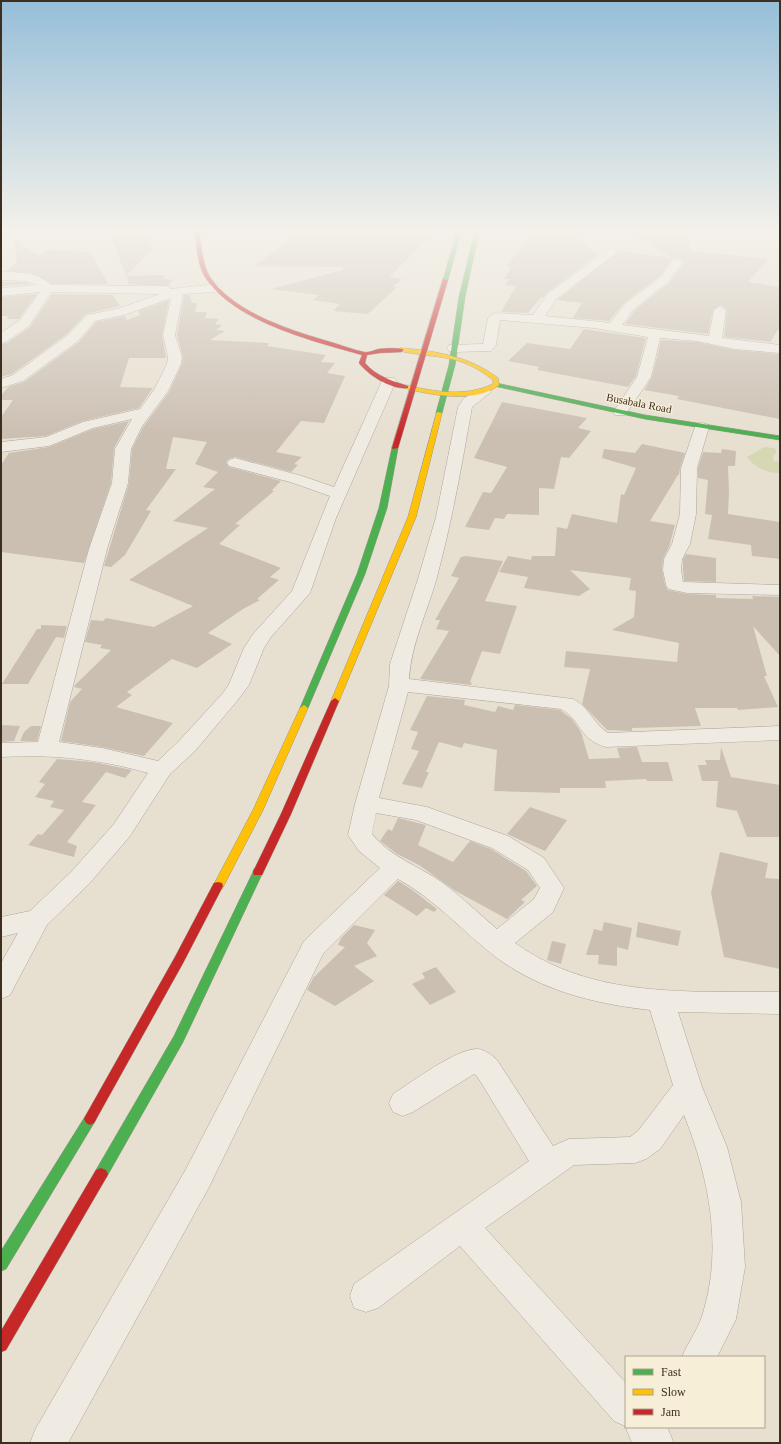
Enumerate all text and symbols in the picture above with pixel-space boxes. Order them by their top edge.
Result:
street label: Busabala Road [605,391,673,415]
legend [625,1356,765,1428]
text: Fast [661,1365,682,1379]
text: Slow [661,1385,686,1399]
text: Jam [661,1405,681,1419]

